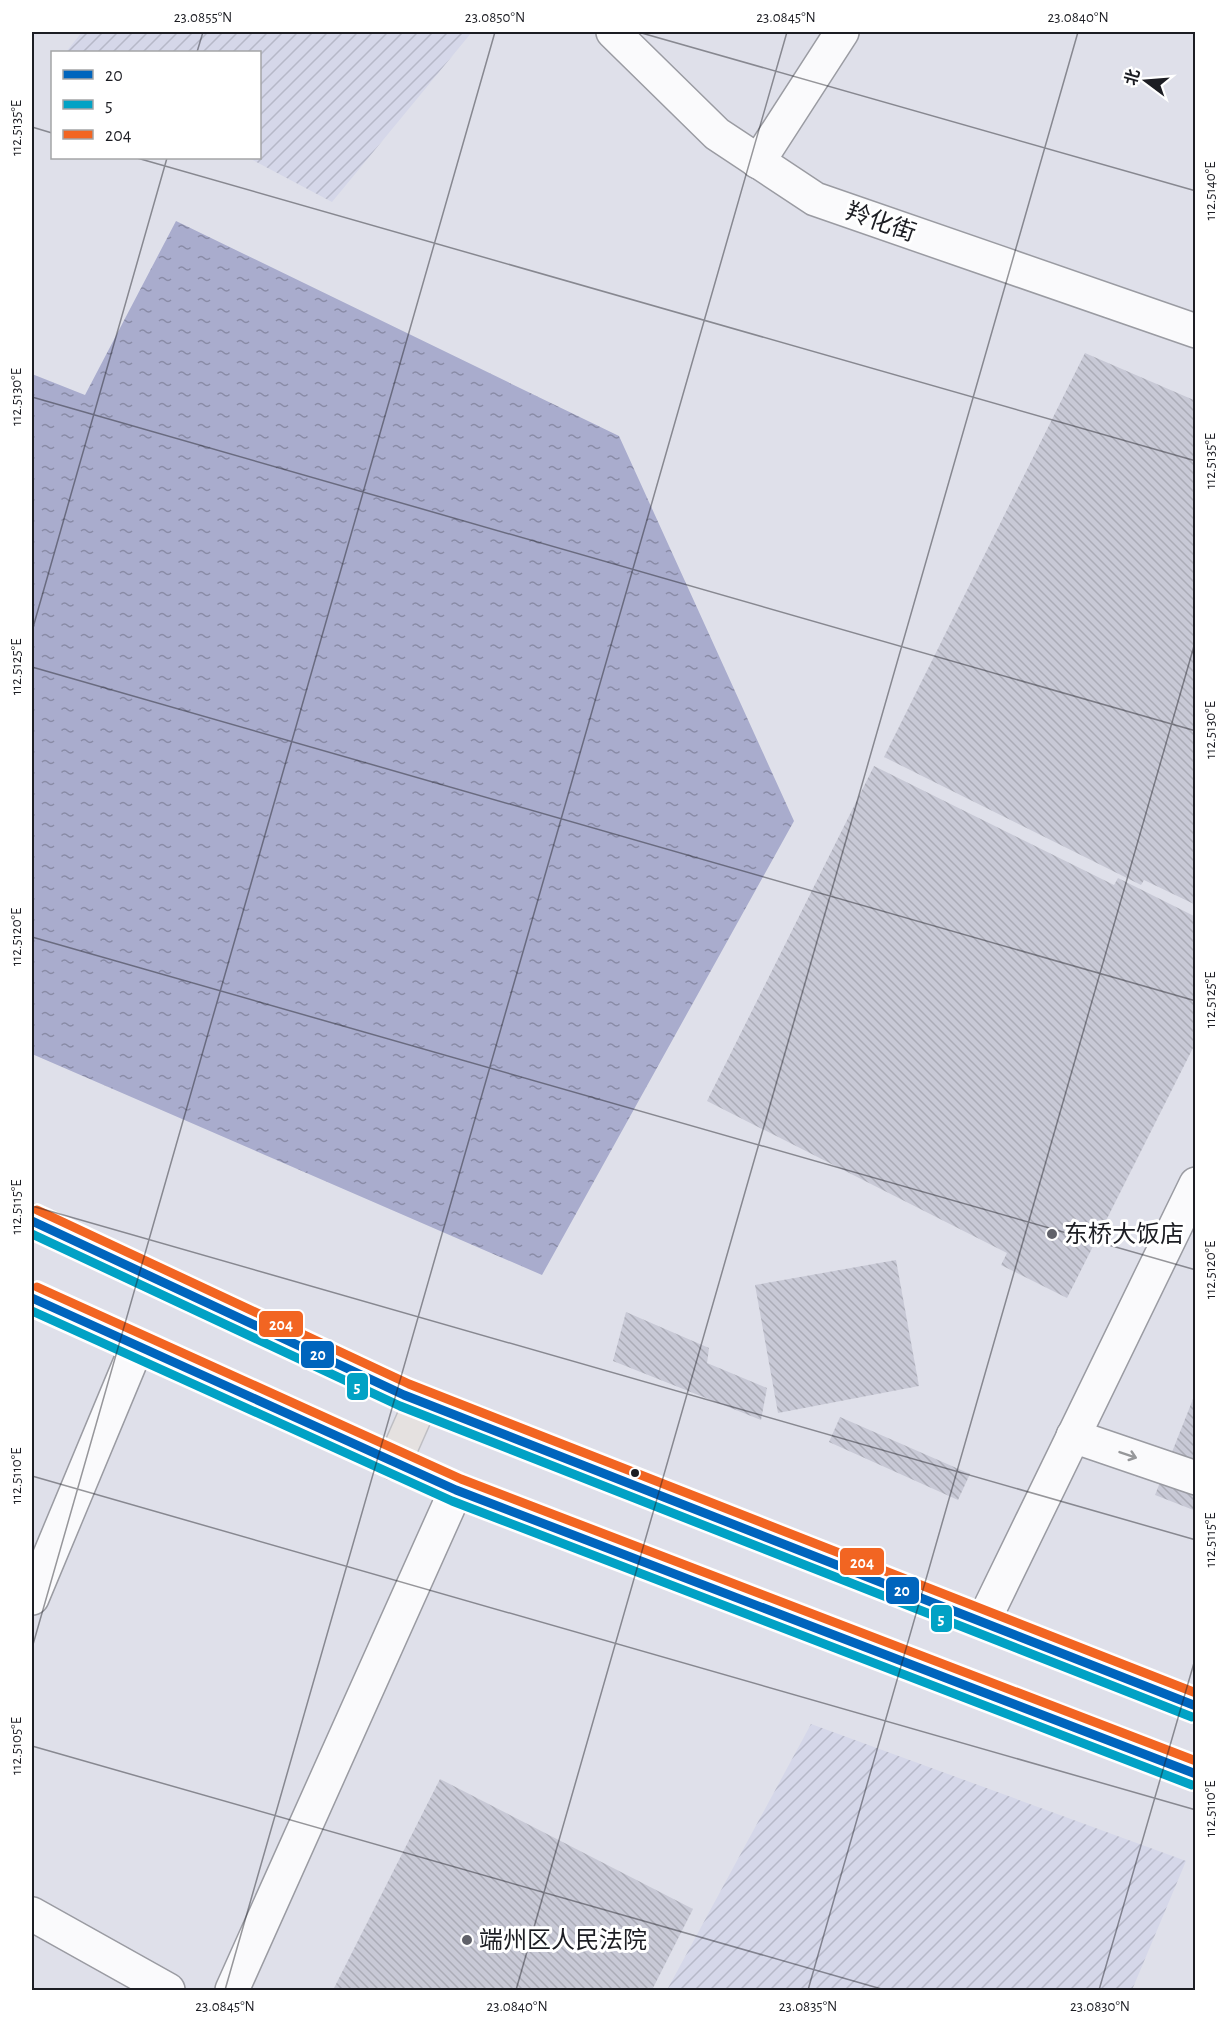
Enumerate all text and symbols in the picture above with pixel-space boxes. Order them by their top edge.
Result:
text: 23.0855°N [174,10,232,25]
text: 23.0850°N [465,10,525,25]
text: 23.0845°N [756,10,816,25]
text: 23.0840°N [1047,10,1109,25]
legend [51,51,261,159]
north arrow [1116,51,1176,111]
text: 20 [105,67,123,85]
text: 北 [1122,67,1142,87]
text: 5 [105,97,113,115]
text: 112.5135°E [9,100,24,156]
text: 204 [105,127,132,145]
text: 112.5140°E [1203,162,1218,220]
street label: 羚化街 [843,198,919,246]
text: 112.5130°E [9,368,24,426]
text: 112.5135°E [1203,433,1218,489]
text: 112.5125°E [9,639,24,695]
text: 112.5130°E [1203,701,1218,759]
text: 112.5120°E [9,908,24,966]
text: 112.5125°E [1203,972,1218,1028]
text: 112.5115°E [9,1179,24,1235]
place label: 东桥大饭店 [1064,1221,1184,1247]
marker: 东桥大饭店 [1045,1227,1059,1241]
text: 112.5120°E [1203,1241,1218,1299]
line badge: 204 [258,1310,304,1338]
text: 204 [269,1317,293,1333]
line badge: 20 [300,1340,335,1369]
text: 20 [310,1347,326,1363]
line badge: 5 [346,1372,369,1401]
text: 5 [354,1379,361,1395]
text: 112.5110°E [9,1448,24,1504]
one-way arrow [1118,1450,1137,1461]
unlabelled marker [629,1467,641,1479]
text: 112.5115°E [1203,1512,1218,1568]
line badge: 204 [839,1547,885,1576]
text: 204 [850,1555,874,1571]
line badge: 20 [885,1576,920,1605]
text: 20 [894,1583,910,1599]
line badge: 5 [930,1604,953,1633]
text: 5 [938,1611,945,1627]
text: 112.5105°E [9,1717,24,1775]
text: 112.5110°E [1203,1781,1218,1837]
place label: 端州区人民法院 [479,1927,647,1953]
marker: 端州区人民法院 [460,1933,474,1947]
text: 23.0845°N [195,1999,255,2014]
text: 23.0840°N [486,1999,548,2014]
text: 23.0835°N [779,1999,837,2014]
text: 23.0830°N [1070,1999,1130,2014]

